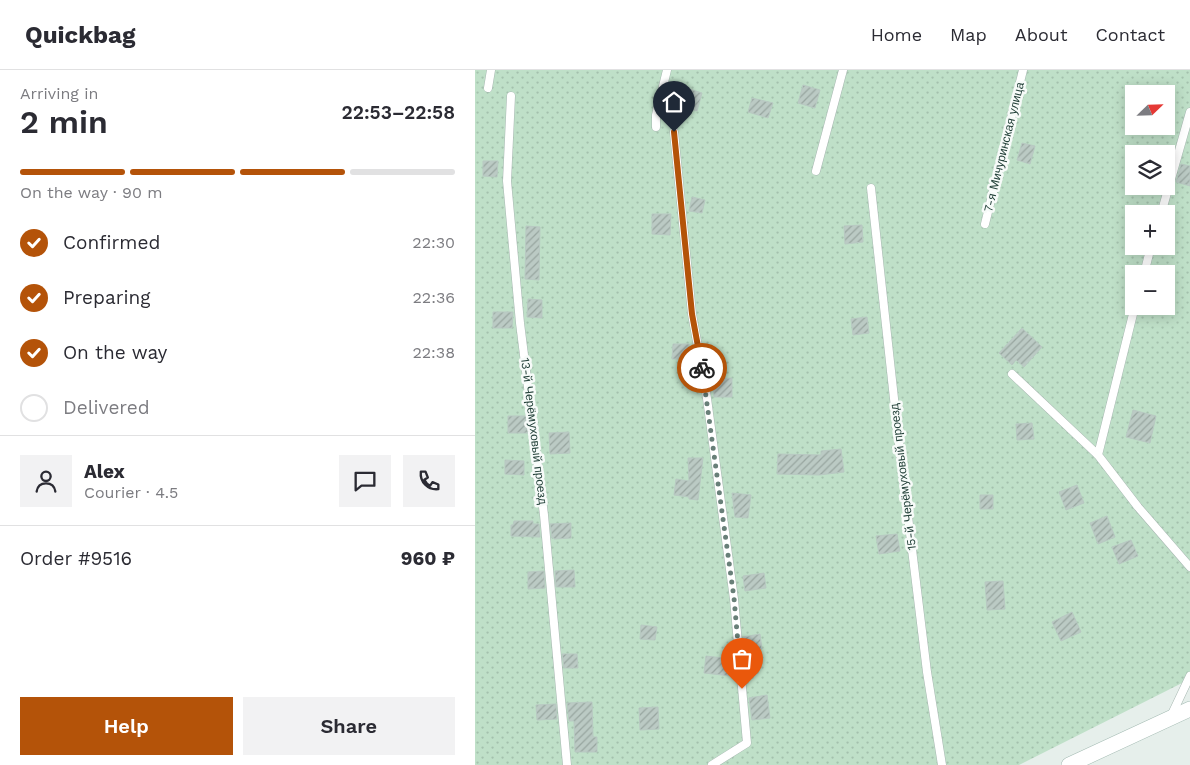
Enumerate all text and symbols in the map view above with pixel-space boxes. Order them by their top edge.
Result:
text: Quickbag [25,21,135,49]
text: Home [871,24,922,45]
text: Map [950,24,987,45]
text: About [1015,24,1067,45]
text: Contact [1095,24,1165,45]
street label: 7-я Мичуринская улица [981,80,1027,213]
pin [653,81,695,132]
text: Arriving in [20,84,98,103]
north arrow [1125,85,1175,135]
map controls [1125,85,1175,315]
icon: home [660,88,688,116]
text: 22:53–22:58 [341,101,455,124]
text: 2 min [20,103,108,141]
button: layers [1125,145,1175,195]
text: On the way · 90 m [20,183,163,202]
button: + [1125,205,1175,255]
icon: check [20,229,48,257]
text: Confirmed [63,231,160,254]
text: 22:30 [412,233,455,252]
button: − [1125,265,1175,315]
icon: check [20,284,48,312]
text: Preparing [63,286,150,309]
text: 22:36 [413,288,455,307]
icon: check [20,339,48,367]
text: On the way [63,341,167,364]
text: 22:38 [412,343,455,362]
courier [677,343,727,393]
icon: bike [688,354,716,382]
street label: 13-й Черёмуховый проезд [518,357,550,505]
text: Delivered [63,396,150,419]
street label: 15-й Черёмуховый проезд [887,403,919,551]
button: person [20,455,72,507]
button: chat [339,455,391,507]
button: phone [403,455,455,507]
text: Alex [84,460,125,483]
text: Courier · 4.5 [84,483,178,502]
text: Order #9516 [20,547,132,570]
text: 960 ₽ [401,547,455,570]
pin [721,638,763,689]
icon: bag [728,645,756,673]
button: Help [20,697,233,755]
button: Share [243,697,455,755]

